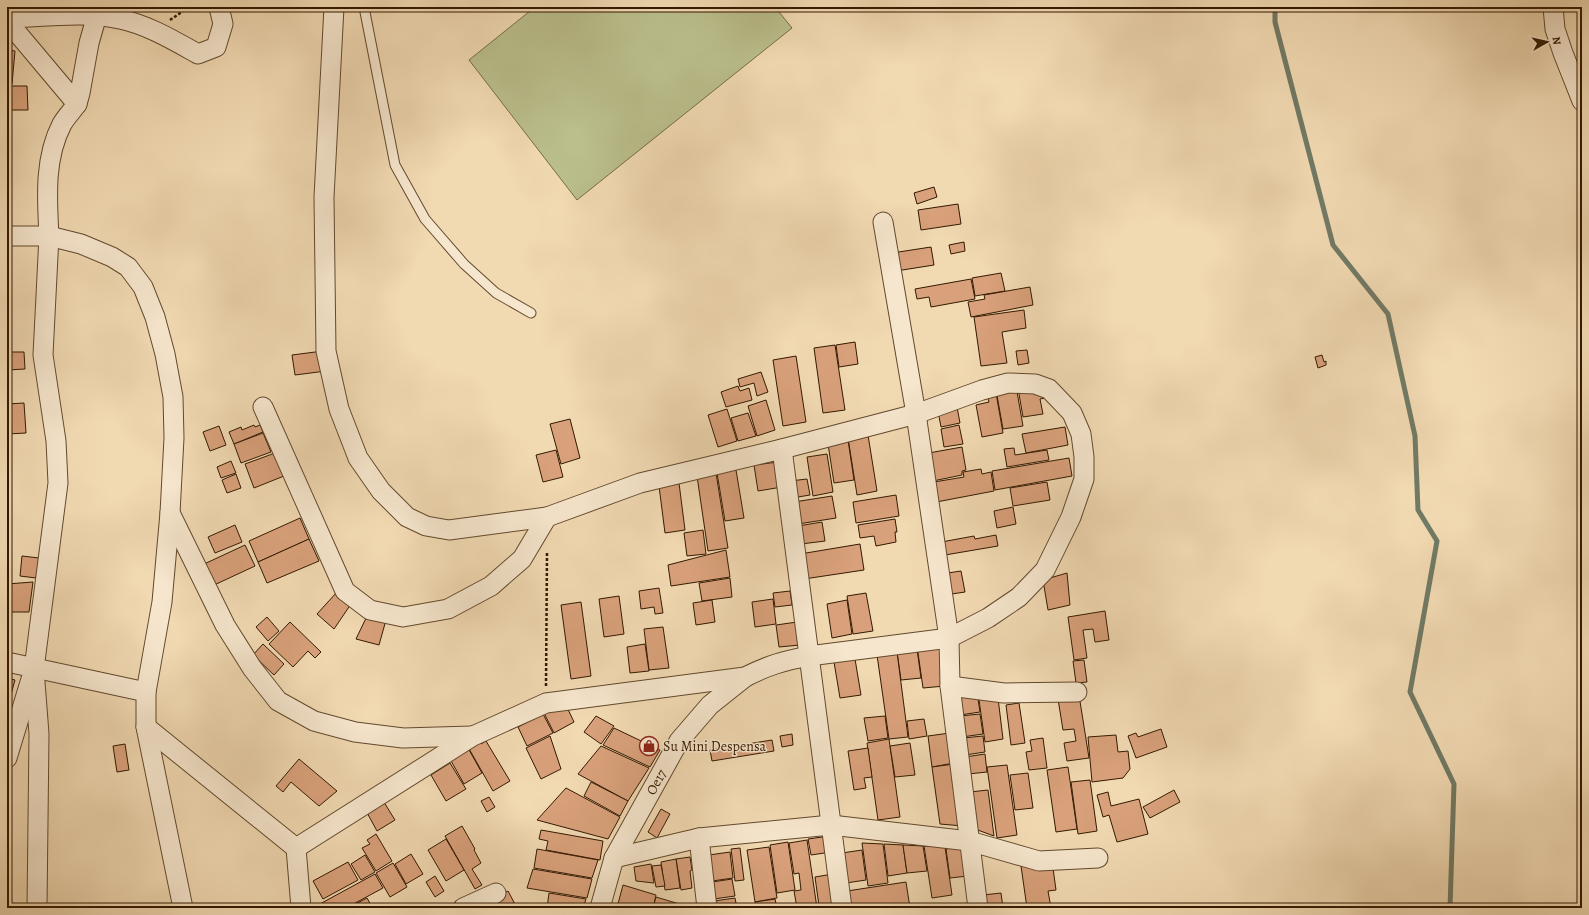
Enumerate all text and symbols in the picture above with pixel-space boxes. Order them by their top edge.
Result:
north arrow [1527,22,1567,62]
text: N [1548,36,1564,46]
shop icon: Su Mini Despensa [638,735,660,757]
place label: Su Mini Despensa [663,737,767,756]
street label: Oe17 [642,766,671,798]

